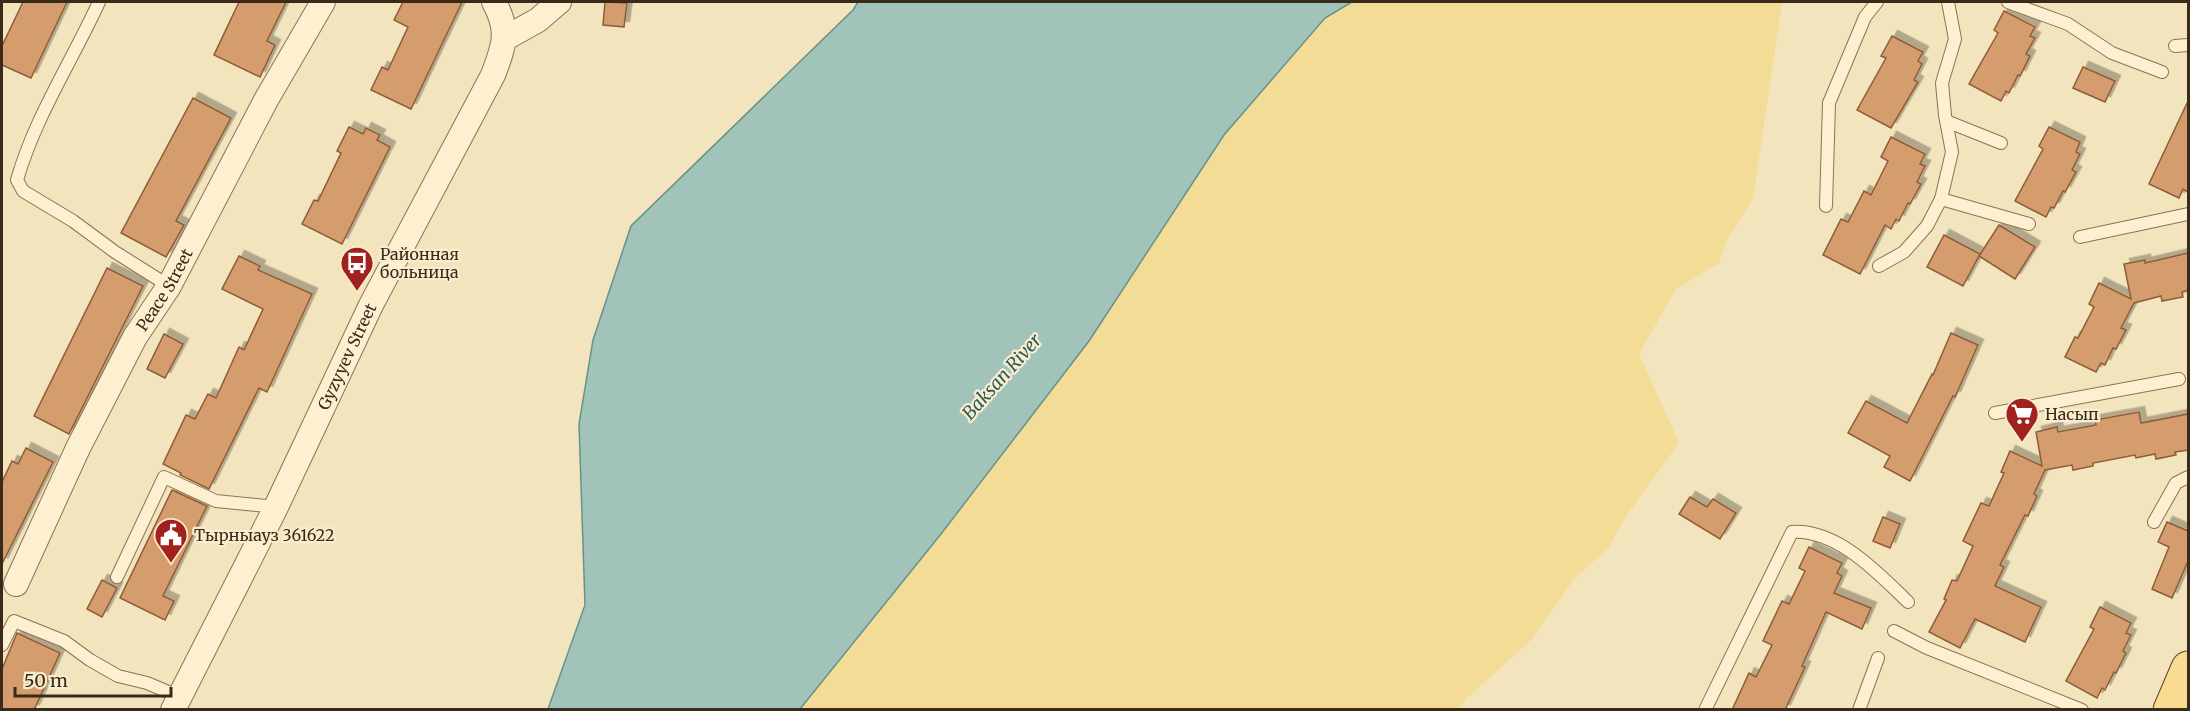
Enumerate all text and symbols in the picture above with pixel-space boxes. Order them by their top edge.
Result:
street label: Peace Street [132,244,197,335]
place label: Районная больница [380,244,459,282]
bus stop icon: Районная больница [339,245,375,292]
street label: Gyzyyev Street [313,299,381,413]
water label: Baksan River [957,328,1047,424]
supermarket icon: Насып [2004,396,2040,443]
place label: Насып [2045,404,2099,424]
public building icon: Тырныауз 361622 [153,517,189,564]
place label: Тырныауз 361622 [194,525,334,545]
scale bar [15,660,171,698]
text: 50 m [24,669,68,692]

